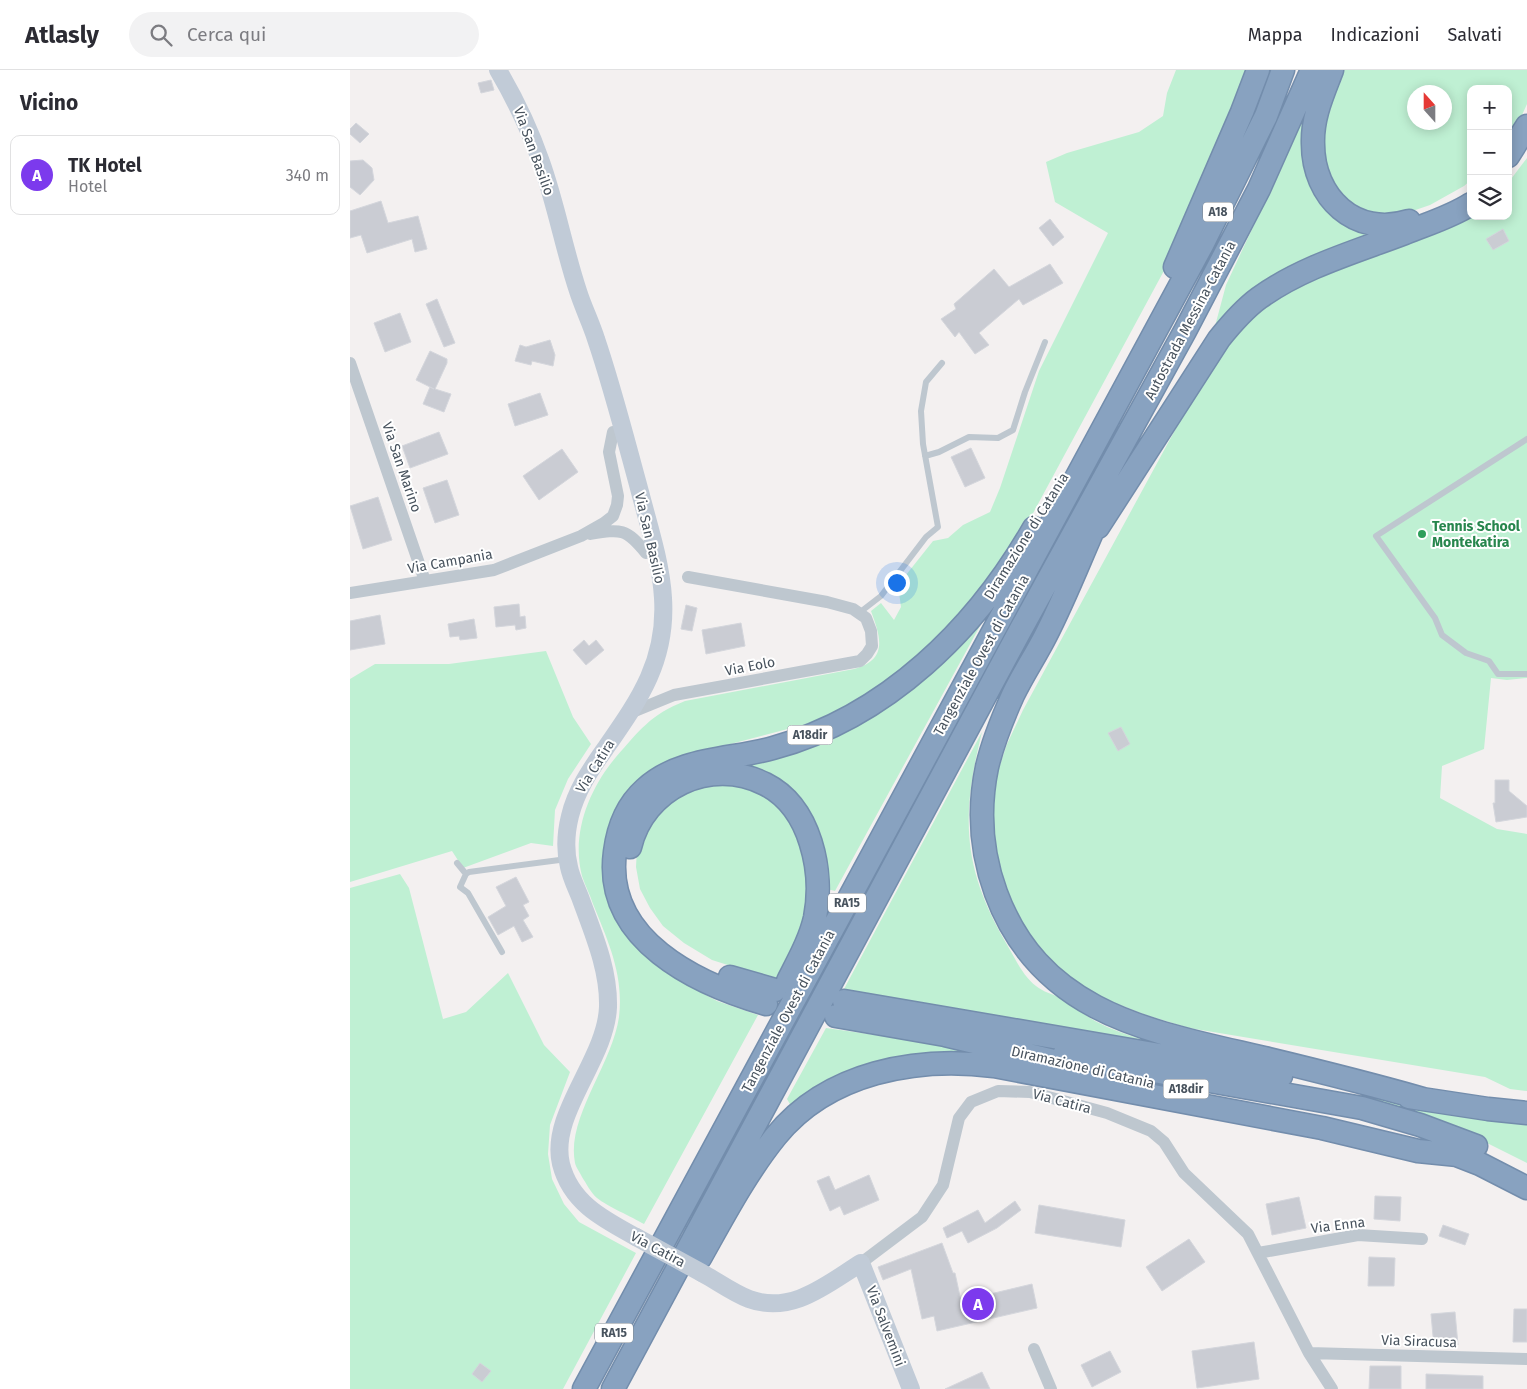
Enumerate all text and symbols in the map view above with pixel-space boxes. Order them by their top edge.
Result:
search box [129,12,479,57]
text: Atlasly [25,21,99,49]
icon: search [147,21,175,49]
text: Cerca qui [187,23,266,46]
text: Mappa [1248,24,1303,46]
text: Indicazioni [1331,24,1420,46]
text: Salvati [1448,24,1502,46]
north arrow [1407,85,1452,130]
map controls [1467,85,1512,220]
button: + [1467,85,1512,130]
text: Vicino [20,90,78,116]
street label: Via San Basilio [510,105,557,198]
button: − [1467,130,1512,175]
text: TK Hotel [68,154,142,177]
text: A [32,166,42,185]
text: 340 m [286,166,329,185]
button: layers [1467,175,1512,220]
text: Hotel [68,177,107,196]
road number: A18 [1203,202,1233,222]
street label: Autostrada Messina-Catania [1141,238,1240,403]
street label: Via San Marino [378,420,425,515]
street label: Diramazione di Catania [980,470,1072,603]
street label: Via San Basilio [631,491,668,585]
place label: Tennis School Montekatira [1432,518,1521,551]
marker: Tennis School Montekatira [1416,528,1428,540]
street label: Via Campania [406,546,494,577]
your location [884,570,910,596]
street label: Tangenziale Ovest di Catania [930,572,1033,739]
street label: Via Eolo [724,653,777,680]
road number: A18dir [788,726,832,744]
street label: Via Catira [572,736,619,796]
road number: RA15 [828,894,866,912]
street label: Tangenziale Ovest di Catania [738,927,839,1095]
street label: Diramazione di Catania [1010,1043,1156,1092]
road number: A18dir [1164,1080,1208,1098]
street label: Via Catira [1031,1086,1093,1117]
street label: Via Enna [1310,1214,1366,1237]
street label: Via Catira [627,1228,688,1271]
street label: Via Salvemini [862,1284,909,1369]
pin: A [962,1285,994,1323]
road number: RA15 [595,1324,633,1342]
street label: Via Siracusa [1381,1332,1457,1351]

